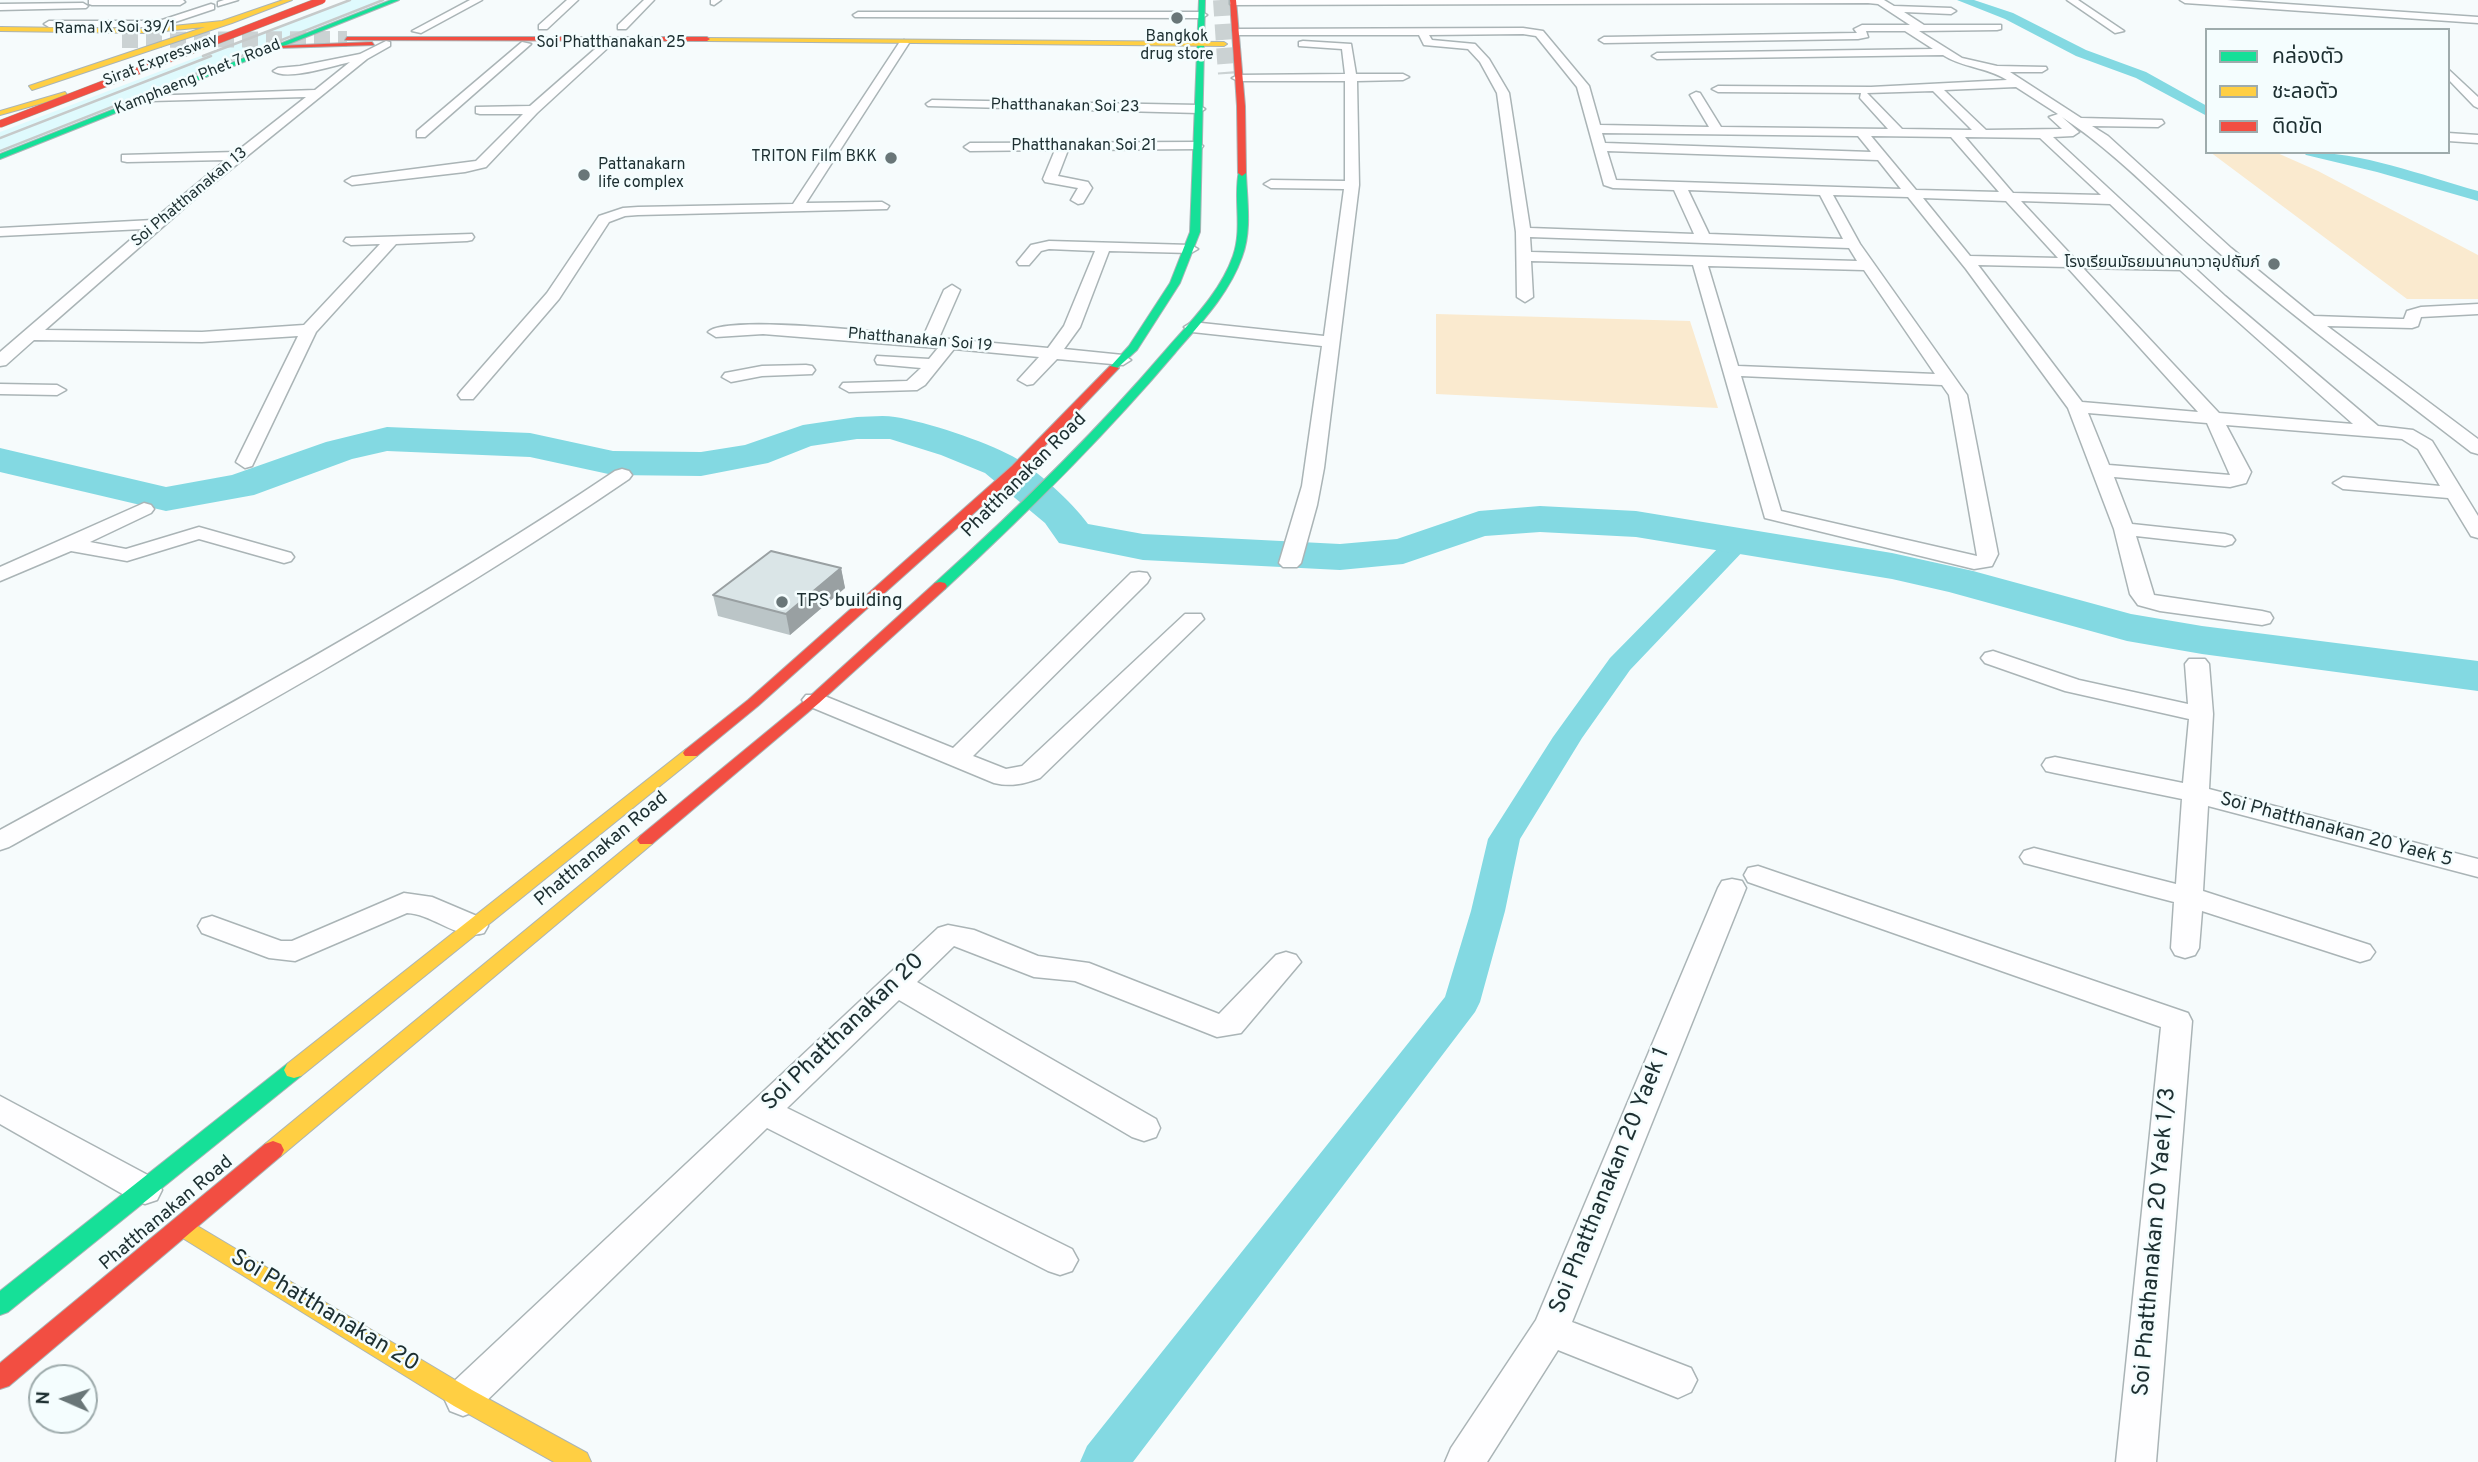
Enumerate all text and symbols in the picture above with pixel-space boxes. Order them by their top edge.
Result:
marker: Bangkok drug store [1169,10,1185,26]
street label: Rama IX Soi 39/1 [54,18,176,40]
place label: Bangkok drug store [1140,28,1214,66]
legend [2205,28,2450,154]
street label: Sirat Expressway [101,30,221,92]
street label: Soi Phatthanakan 25 [536,34,686,54]
street label: Kamphaeng Phet 7 Road [112,36,284,120]
text: คล่องตัว [2272,44,2344,71]
text: ชะลอตัว [2272,79,2338,106]
street label: Phatthanakan Soi 23 [990,96,1140,118]
text: ติดขัด [2272,114,2323,141]
street label: Phatthanakan Soi 21 [1011,137,1157,157]
street label: Soi Phatthanakan 13 [128,144,252,252]
place label: TRITON Film BKK [751,148,877,168]
marker: TRITON Film BKK [883,150,899,166]
place label: Pattanakarn life complex [598,156,686,194]
marker: Pattanakarn life complex [576,167,592,183]
place label: โรงเรียนมัธยมนาคนาวาอุปถัมภ์ [2065,254,2260,274]
marker: โรงเรียนมัธยมนาคนาวาอุปถัมภ์ [2266,256,2282,272]
street label: Phatthanakan Soi 19 [847,325,993,357]
street label: Phatthanakan Road [958,409,1092,543]
place label: TPS building [796,591,903,613]
marker: TPS building [774,594,790,610]
street label: Phatthanakan Road [531,788,673,912]
street label: Soi Phatthanakan 20 Yaek 5 [2217,789,2455,873]
street label: Soi Phatthanakan 20 [757,948,931,1118]
street label: Soi Phatthanakan 20 Yaek 1 [1545,1044,1677,1318]
street label: Soi Phatthanakan 20 Yaek 1/3 [2129,1086,2183,1398]
street label: Phatthanakan Road [96,1152,238,1276]
street label: Soi Phatthanakan 20 [225,1245,423,1379]
north arrow [28,1364,98,1434]
text: N [32,1391,56,1405]

